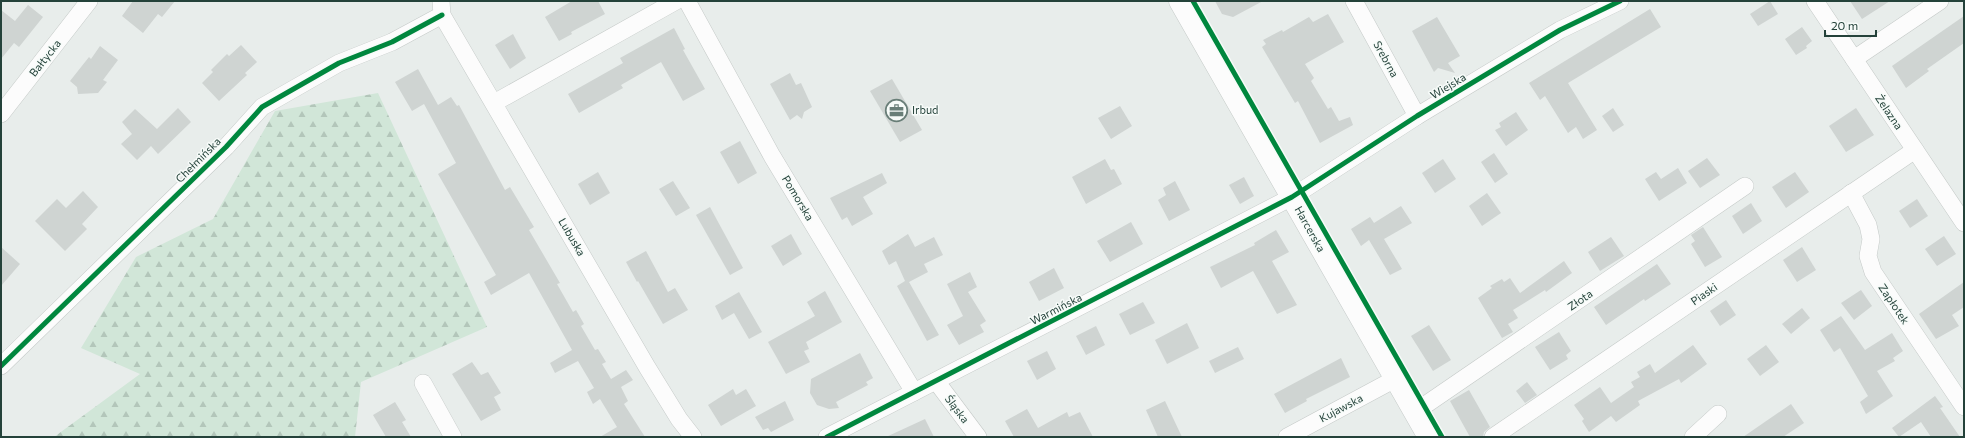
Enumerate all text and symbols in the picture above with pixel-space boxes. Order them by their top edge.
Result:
scale bar [1825,12,1876,38]
text: 20 m [1831,18,1858,32]
street label: Bałtycka [26,37,63,79]
street label: Srebrna [1371,38,1402,79]
street label: Wiejska [1428,70,1468,101]
street label: Żelazna [1873,91,1907,132]
office icon: Irbud [883,97,909,123]
place label: Irbud [912,103,938,116]
street label: Chełmińska [172,134,223,185]
street label: Pomorska [780,173,817,223]
street label: Harcerska [1293,204,1328,254]
street label: Lubuska [556,215,589,258]
street label: Piaski [1688,280,1720,307]
street label: Zapłotek [1876,281,1913,326]
street label: Złota [1565,287,1595,313]
street label: Warmińska [1028,290,1084,327]
street label: Kujawska [1317,391,1365,424]
street label: Śląska [943,392,973,425]

